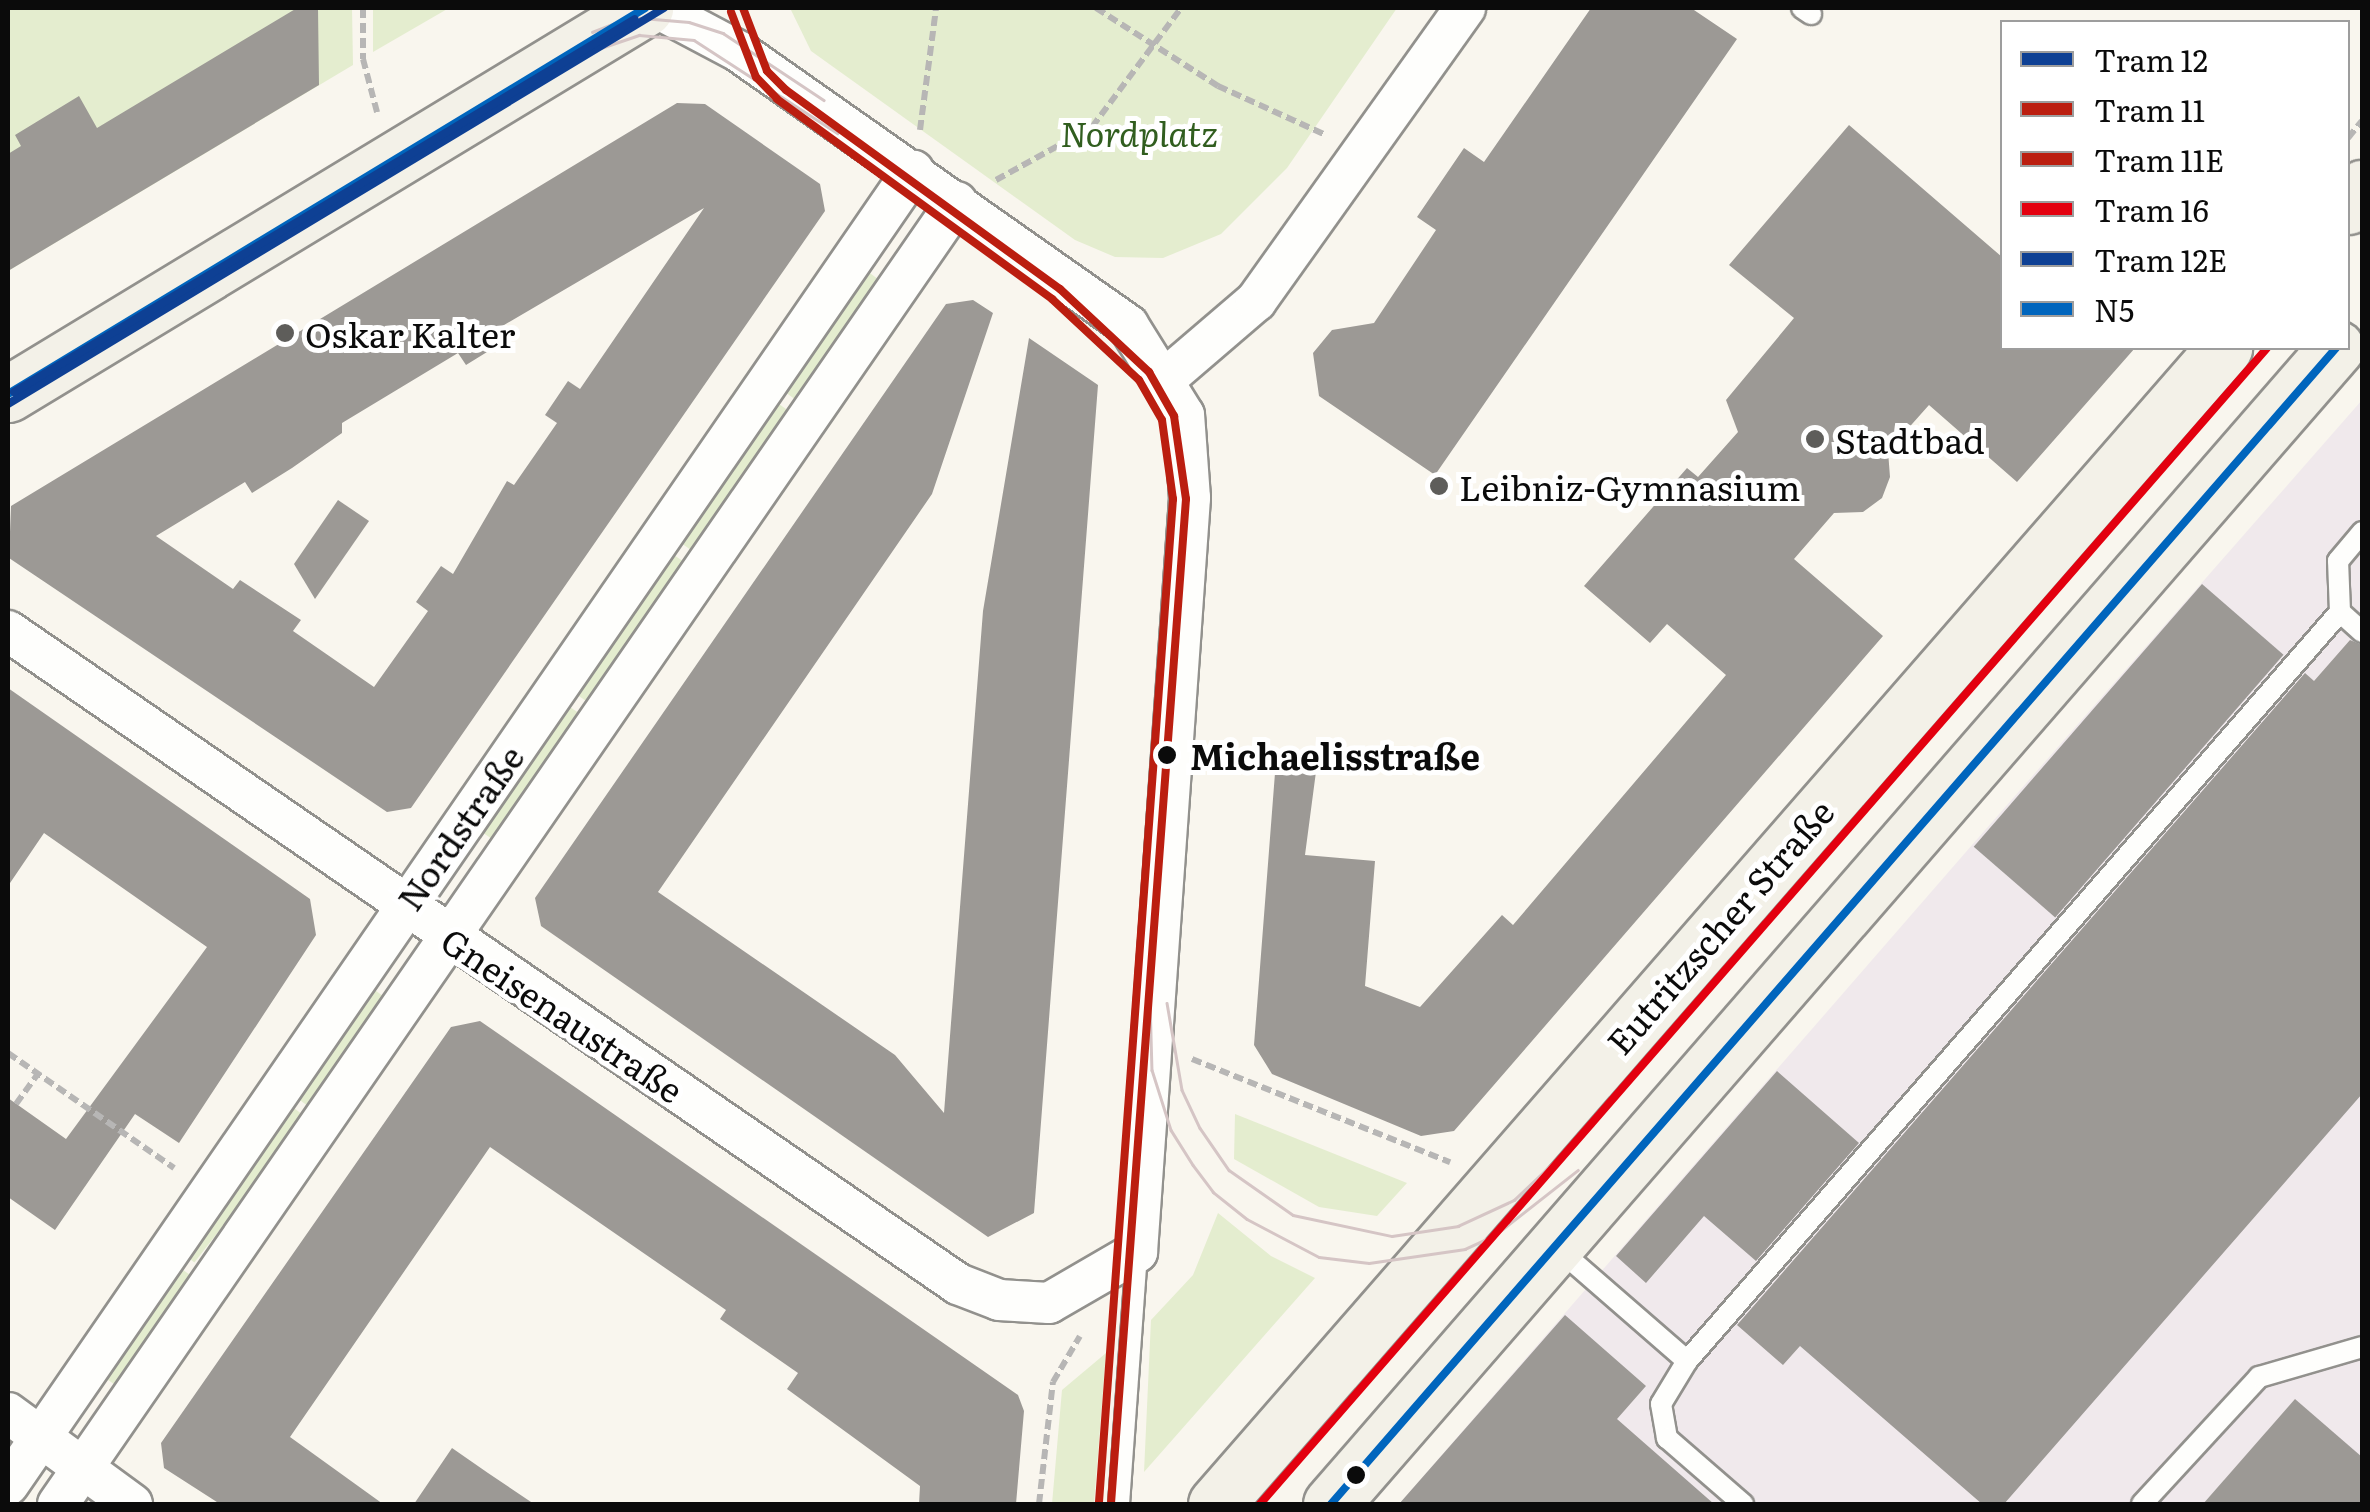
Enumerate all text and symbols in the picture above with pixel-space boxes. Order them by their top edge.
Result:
legend [2000,20,2350,350]
text: Tram 12 [2094,37,2208,81]
text: Tram 11 [2094,87,2205,131]
park label: Nordplatz [1060,111,1218,153]
text: Tram 11E [2094,137,2224,181]
text: Tram 16 [2094,187,2209,231]
text: Tram 12E [2094,237,2227,281]
text: N5 [2094,287,2134,331]
place label: Oskar Kalter [305,312,515,354]
marker: Oskar Kalter [274,322,296,344]
place label: Stadtbad [1835,418,1985,460]
marker: Stadtbad [1804,428,1826,450]
place label: Leibniz-Gymnasium [1459,465,1800,507]
marker: Leibniz-Gymnasium [1428,475,1450,497]
place label: Michaelisstraße [1190,734,1480,776]
street label: Nordstraße [387,737,531,917]
marker: Michaelisstraße [1154,742,1180,768]
street label: Eutritzscher Straße [1597,790,1841,1062]
street label: Gneisenaustraße [434,918,692,1110]
unlabelled marker [1346,1465,1366,1485]

